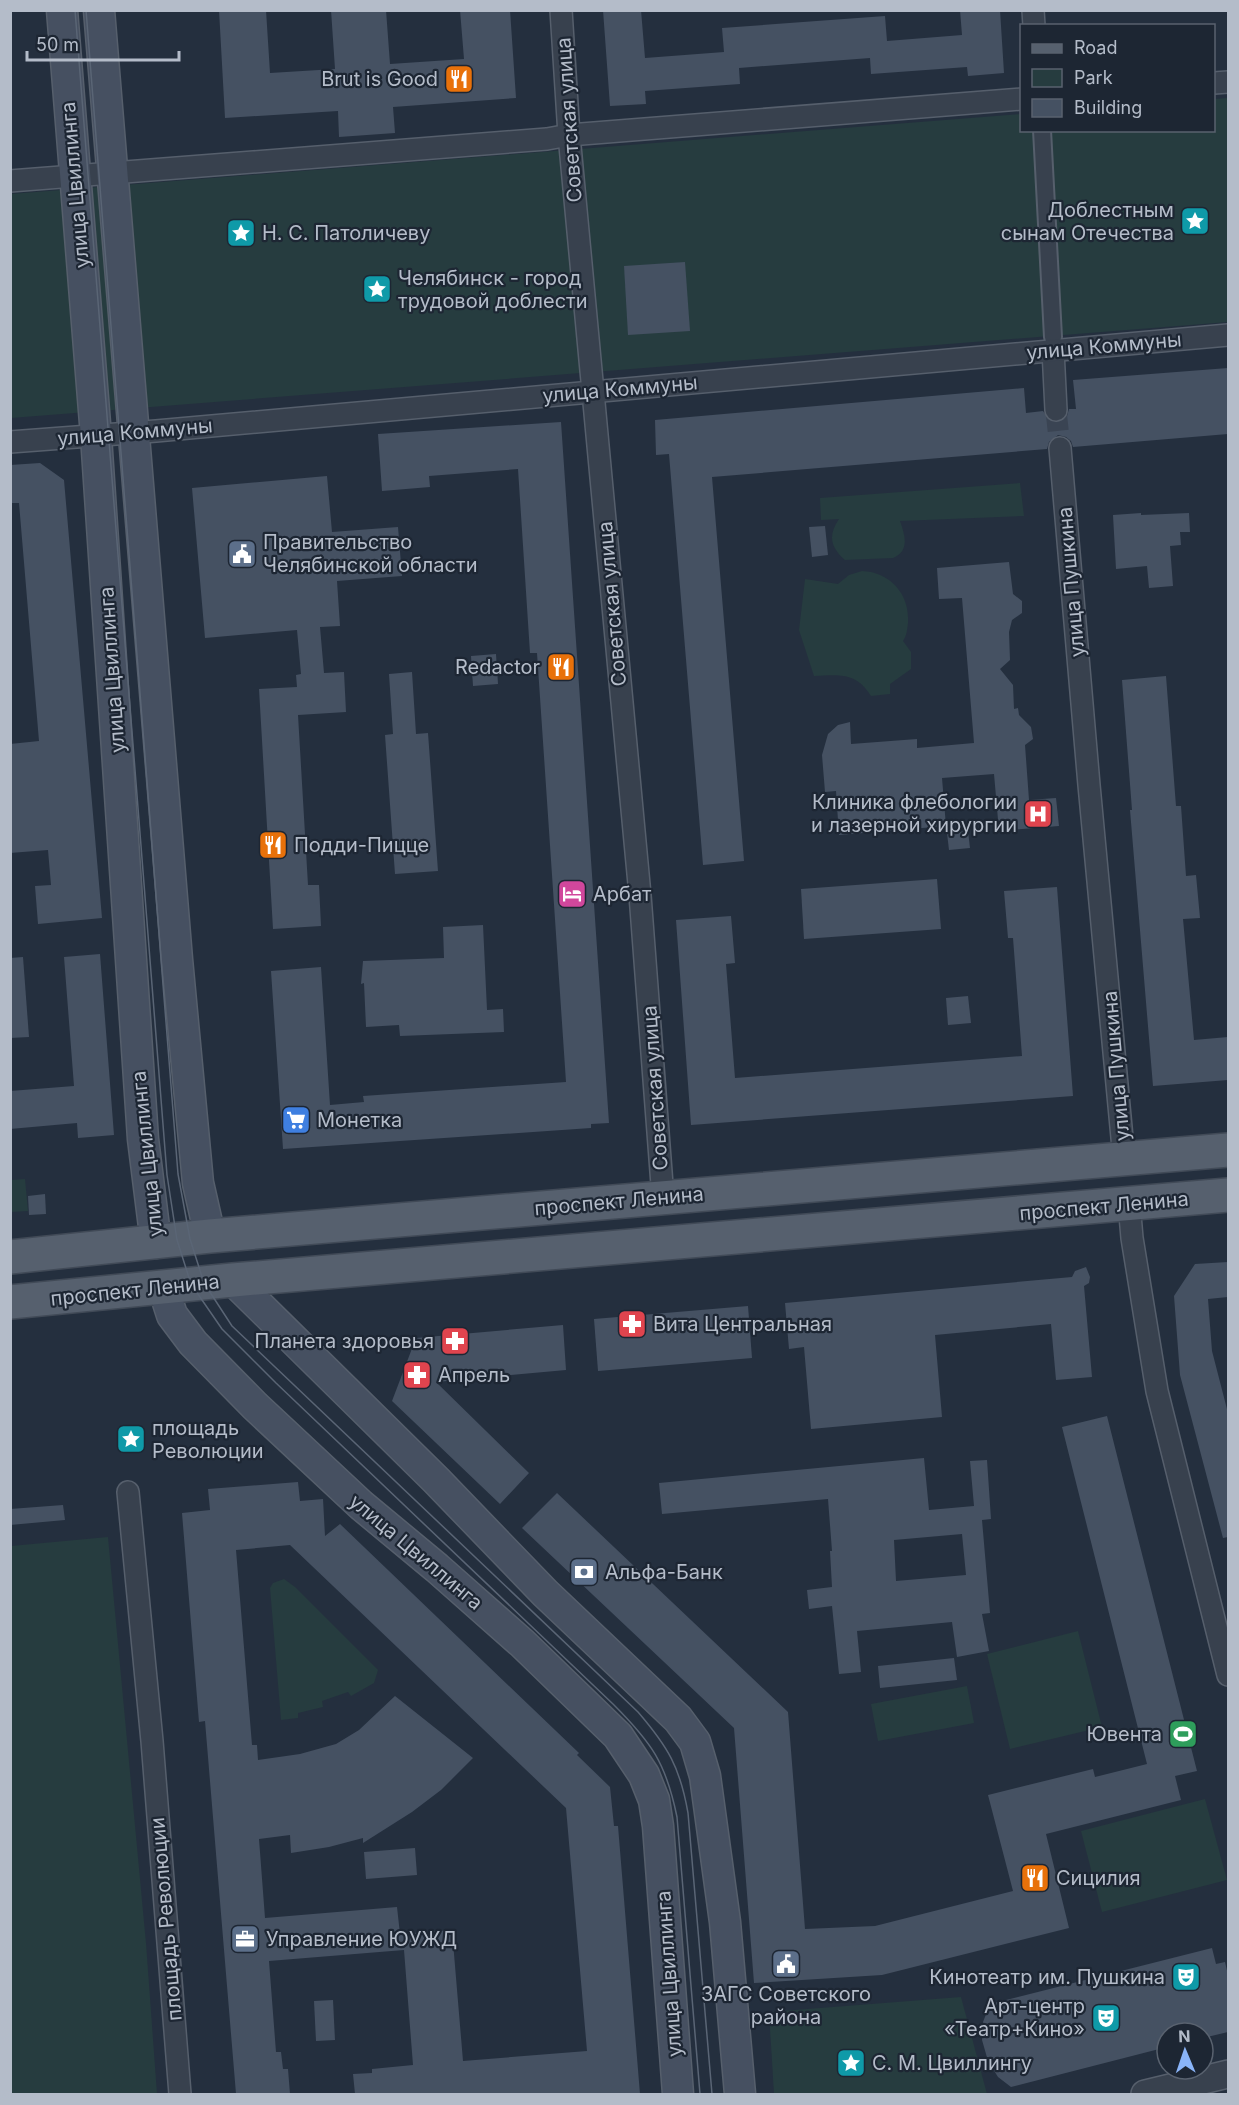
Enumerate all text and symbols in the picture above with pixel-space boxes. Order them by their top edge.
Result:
scale bar [27,24,178,62]
legend [1020,24,1215,132]
text: 50 m [36,34,79,55]
street label: Советская улица [551,37,587,203]
text: Road [1074,37,1117,58]
restaurant icon: Brut is Good [443,63,475,95]
place label: Brut is Good [321,67,438,91]
text: Park [1074,67,1113,88]
text: Building [1074,97,1142,118]
street label: улица Цвиллинга [56,101,94,269]
place label: Доблестным сынам Отечества [1001,198,1174,245]
place icon: Доблестным сынам Отечества [1179,205,1211,237]
place icon: Н. С. Патоличеву [225,217,257,249]
place label: Н. С. Патоличеву [262,221,430,245]
place label: Челябинск - город трудовой доблести [398,266,588,313]
place icon: Челябинск - город трудовой доблести [361,273,393,305]
street label: улица Коммуны [1025,327,1183,365]
street label: улица Коммуны [541,370,699,408]
street label: улица Коммуны [56,413,214,451]
street label: улица Пушкина [1052,506,1090,658]
street label: Советская улица [593,520,631,688]
place label: Правительство Челябинской области [263,530,477,577]
public building icon: Правительство Челябинской области [226,538,258,570]
street label: улица Цвиллинга [94,586,130,754]
restaurant icon: Redactor [545,651,577,683]
place label: Redactor [455,655,540,679]
place label: Клиника флебологии и лазерной хирургии [811,790,1017,837]
hospital icon: Клиника флебологии и лазерной хирургии [1022,798,1054,830]
restaurant icon: Подди-Пицце [257,829,289,861]
place label: Подди-Пицце [294,833,429,857]
hotel icon: Арбат [556,878,588,910]
place label: Арбат [593,882,652,906]
street label: улица Пушкина [1097,990,1135,1142]
street label: Советская улица [637,1005,673,1171]
street label: улица Цвиллинга [126,1070,168,1238]
supermarket icon: Монетка [280,1104,312,1136]
place label: Монетка [317,1108,402,1132]
street label: проспект Ленина [533,1182,705,1220]
street label: проспект Ленина [1018,1187,1190,1225]
street label: проспект Ленина [49,1269,221,1311]
pharmacy icon: Вита Центральная [616,1308,648,1340]
place label: Вита Центральная [653,1312,832,1336]
pharmacy icon: Планета здоровья [439,1325,471,1357]
place label: Планета здоровья [255,1329,434,1353]
pharmacy icon: Апрель [401,1359,433,1391]
place label: Апрель [438,1363,510,1387]
place label: площадь Революции [152,1416,264,1463]
place icon: площадь Революции [115,1423,147,1455]
street label: улица Цвиллинга [344,1489,488,1615]
bank icon: Альфа-Банк [568,1556,600,1588]
place label: Альфа-Банк [605,1560,723,1584]
sports icon: Ювента [1167,1718,1199,1750]
place label: Ювента [1086,1722,1162,1746]
street label: площадь Революции [145,1816,187,2022]
restaurant icon: Сицилия [1019,1862,1051,1894]
place label: Сицилия [1056,1866,1141,1890]
street label: улица Цвиллинга [651,1890,687,2058]
office icon: Управление ЮУЖД [229,1923,261,1955]
place label: Управление ЮУЖД [266,1927,457,1951]
public building icon: ЗАГС Советского района [770,1948,802,1980]
theatre icon: Кинотеатр им. Пушкина [1170,1961,1202,1993]
place label: Кинотеатр им. Пушкина [929,1965,1165,1989]
place label: ЗАГС Советского района [701,1982,871,2029]
place label: Арт-центр «Театр+Кино» [944,1994,1085,2041]
theatre icon: Арт-центр «Театр+Кино» [1090,2002,1122,2034]
north arrow [1155,2021,1215,2081]
text: N [1178,2026,1191,2046]
place icon: С. М. Цвиллингу [835,2047,867,2079]
place label: С. М. Цвиллингу [872,2051,1032,2075]

